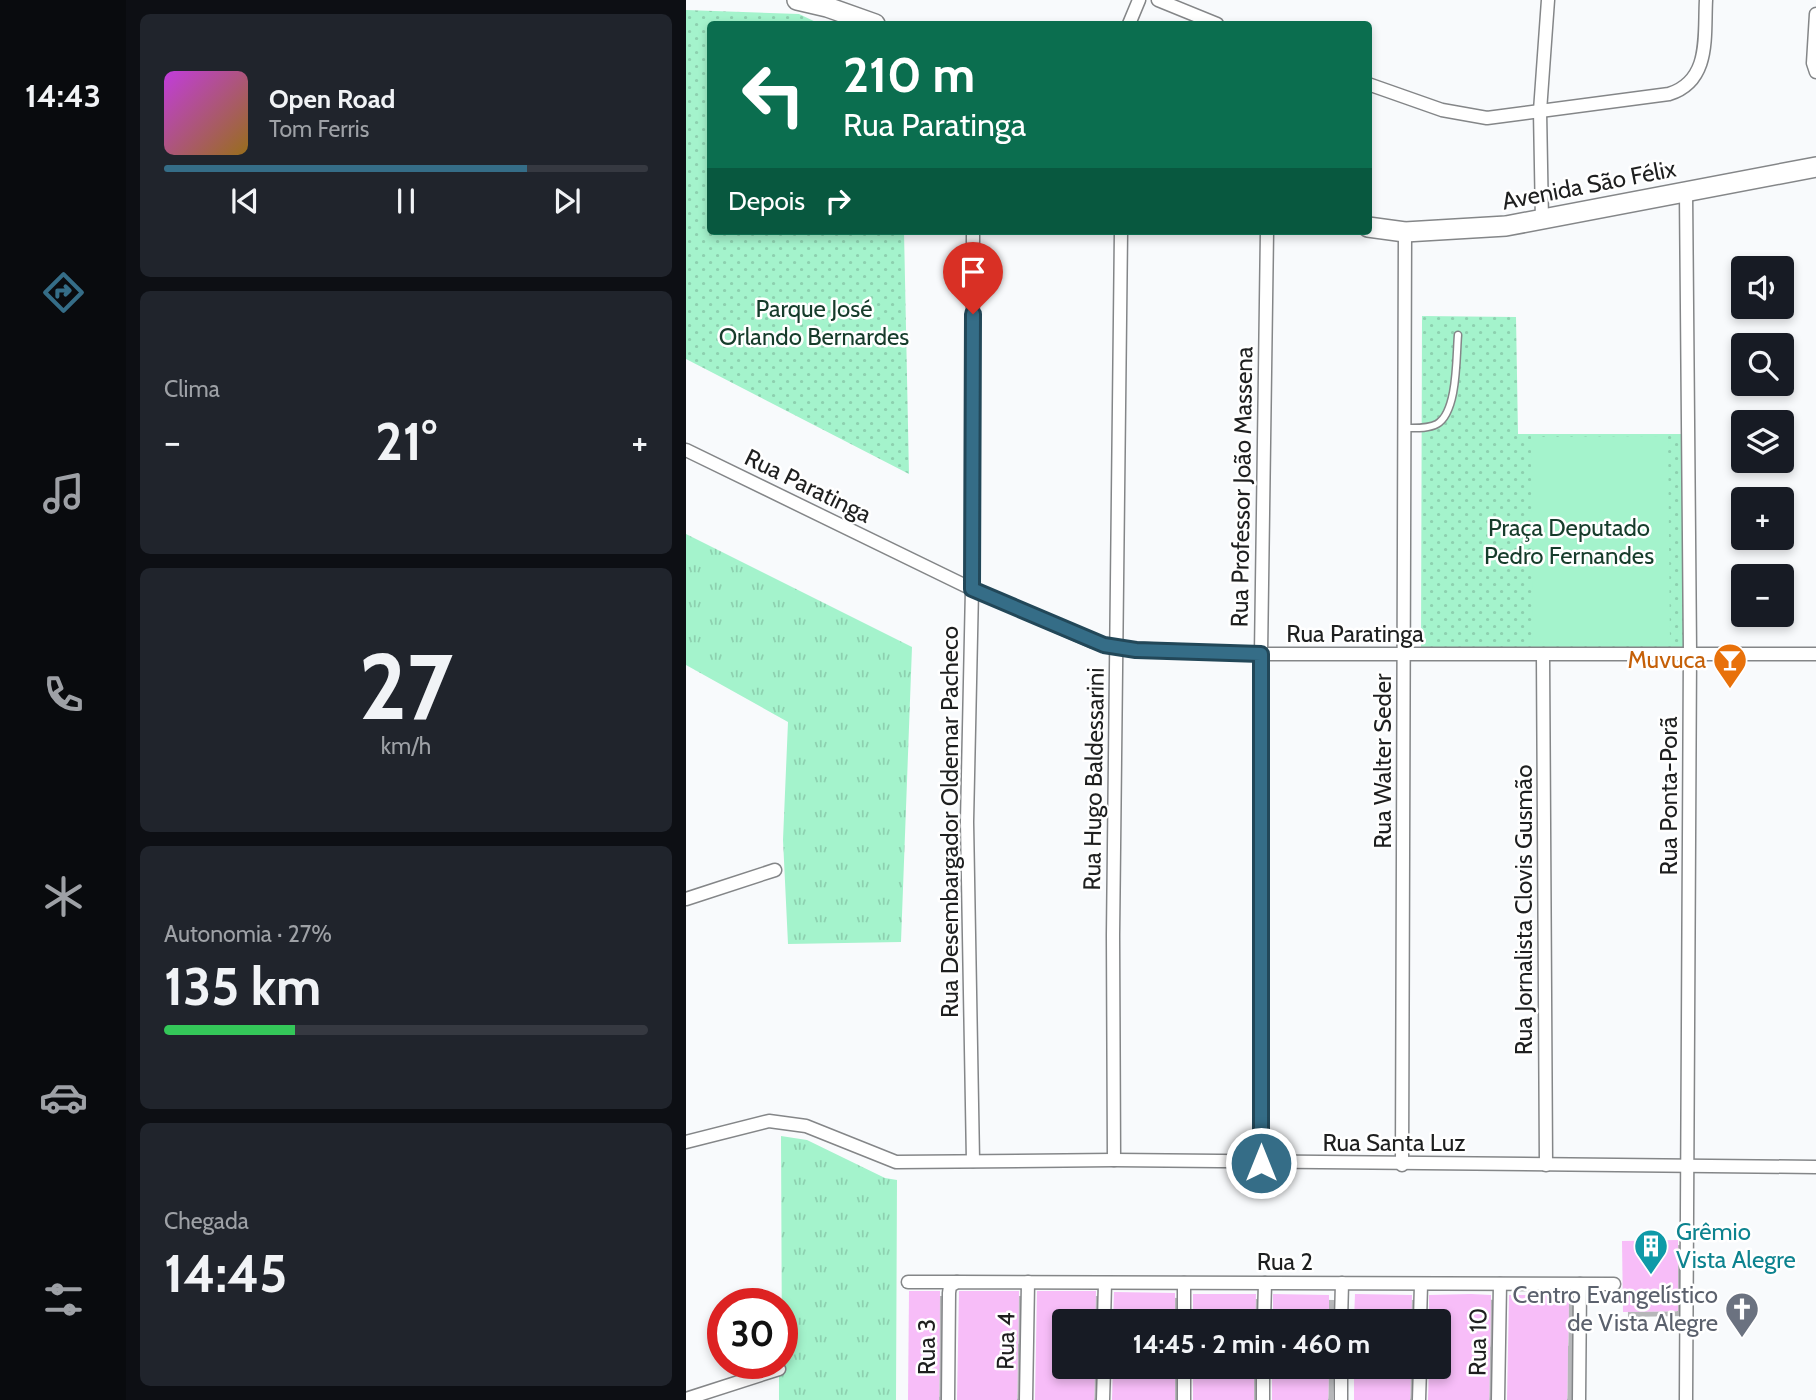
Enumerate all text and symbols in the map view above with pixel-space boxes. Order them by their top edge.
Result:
text: 210 m [843,45,975,104]
icon: left [728,49,819,140]
text: 14:43 [25,76,101,115]
text: Open Road [269,83,395,115]
text: Rua Paratinga [843,105,1026,144]
text: Tom Ferris [269,115,369,143]
street label: Avenida São Félix [1499,153,1679,216]
icon: previous [226,182,264,220]
icon: pause [387,182,425,220]
icon: next [548,182,586,220]
icon: right [819,182,857,220]
text: Depois [728,185,805,217]
pin [943,242,1003,314]
icon: arrive [954,253,992,291]
map controls [1731,256,1794,627]
button: sound [1731,256,1794,319]
icon: directions [39,268,88,317]
park label: Parque José Orlando Bernardes [719,294,909,351]
button: search [1731,333,1794,396]
street label: Rua Professor João Massena [1225,346,1258,628]
text: Clima [164,375,220,403]
text: 21° [375,410,437,473]
button: layers [1731,410,1794,473]
text: − [164,418,181,465]
text: + [631,418,648,465]
street label: Rua Paratinga [740,442,877,529]
icon: music [39,469,88,518]
button: + [1731,487,1794,550]
park label: Praça Deputado Pedro Fernandes [1484,513,1654,570]
button: − [1731,564,1794,627]
street label: Rua Paratinga [1286,619,1424,648]
street label: Rua Desembargador Oldemar Pacheco [935,626,964,1018]
text: 27 [359,631,453,742]
bar icon: Muvuca [1711,641,1749,690]
place label: Muvuca [1627,645,1706,674]
street label: Rua Hugo Baldessarini [1077,667,1110,891]
icon: phone [39,670,88,719]
street label: Rua Walter Seder [1368,673,1397,849]
street label: Rua Ponta-Porã [1654,716,1683,875]
text: km/h [381,732,431,760]
street label: Rua Jornalista Clovis Gusmão [1509,765,1538,1055]
icon: climate [39,872,88,921]
text: Autonomia · 27% [164,920,332,948]
text: 135 km [164,955,321,1018]
icon: car [39,1073,88,1122]
position arrow [1224,1126,1298,1200]
street label: Rua Santa Luz [1322,1128,1466,1157]
text: Chegada [164,1207,249,1235]
place label: Grêmio Vista Alegre [1676,1217,1796,1274]
building icon: Grêmio Vista Alegre [1632,1227,1670,1276]
text: 14:45 [164,1242,287,1305]
street label: Rua 2 [1257,1247,1313,1276]
icon: filters [39,1275,88,1324]
place label: Centro Evangelístico de Vista Alegre [1513,1280,1718,1337]
speed limit sign: 30 [707,1288,798,1379]
church icon: Centro Evangelístico de Vista Alegre [1723,1290,1761,1339]
street label: Rua 10 [1462,1308,1493,1376]
street label: Rua 4 [990,1312,1021,1370]
street label: Rua 3 [912,1319,941,1375]
text: 14:45 · 2 min · 460 m [1133,1328,1370,1360]

